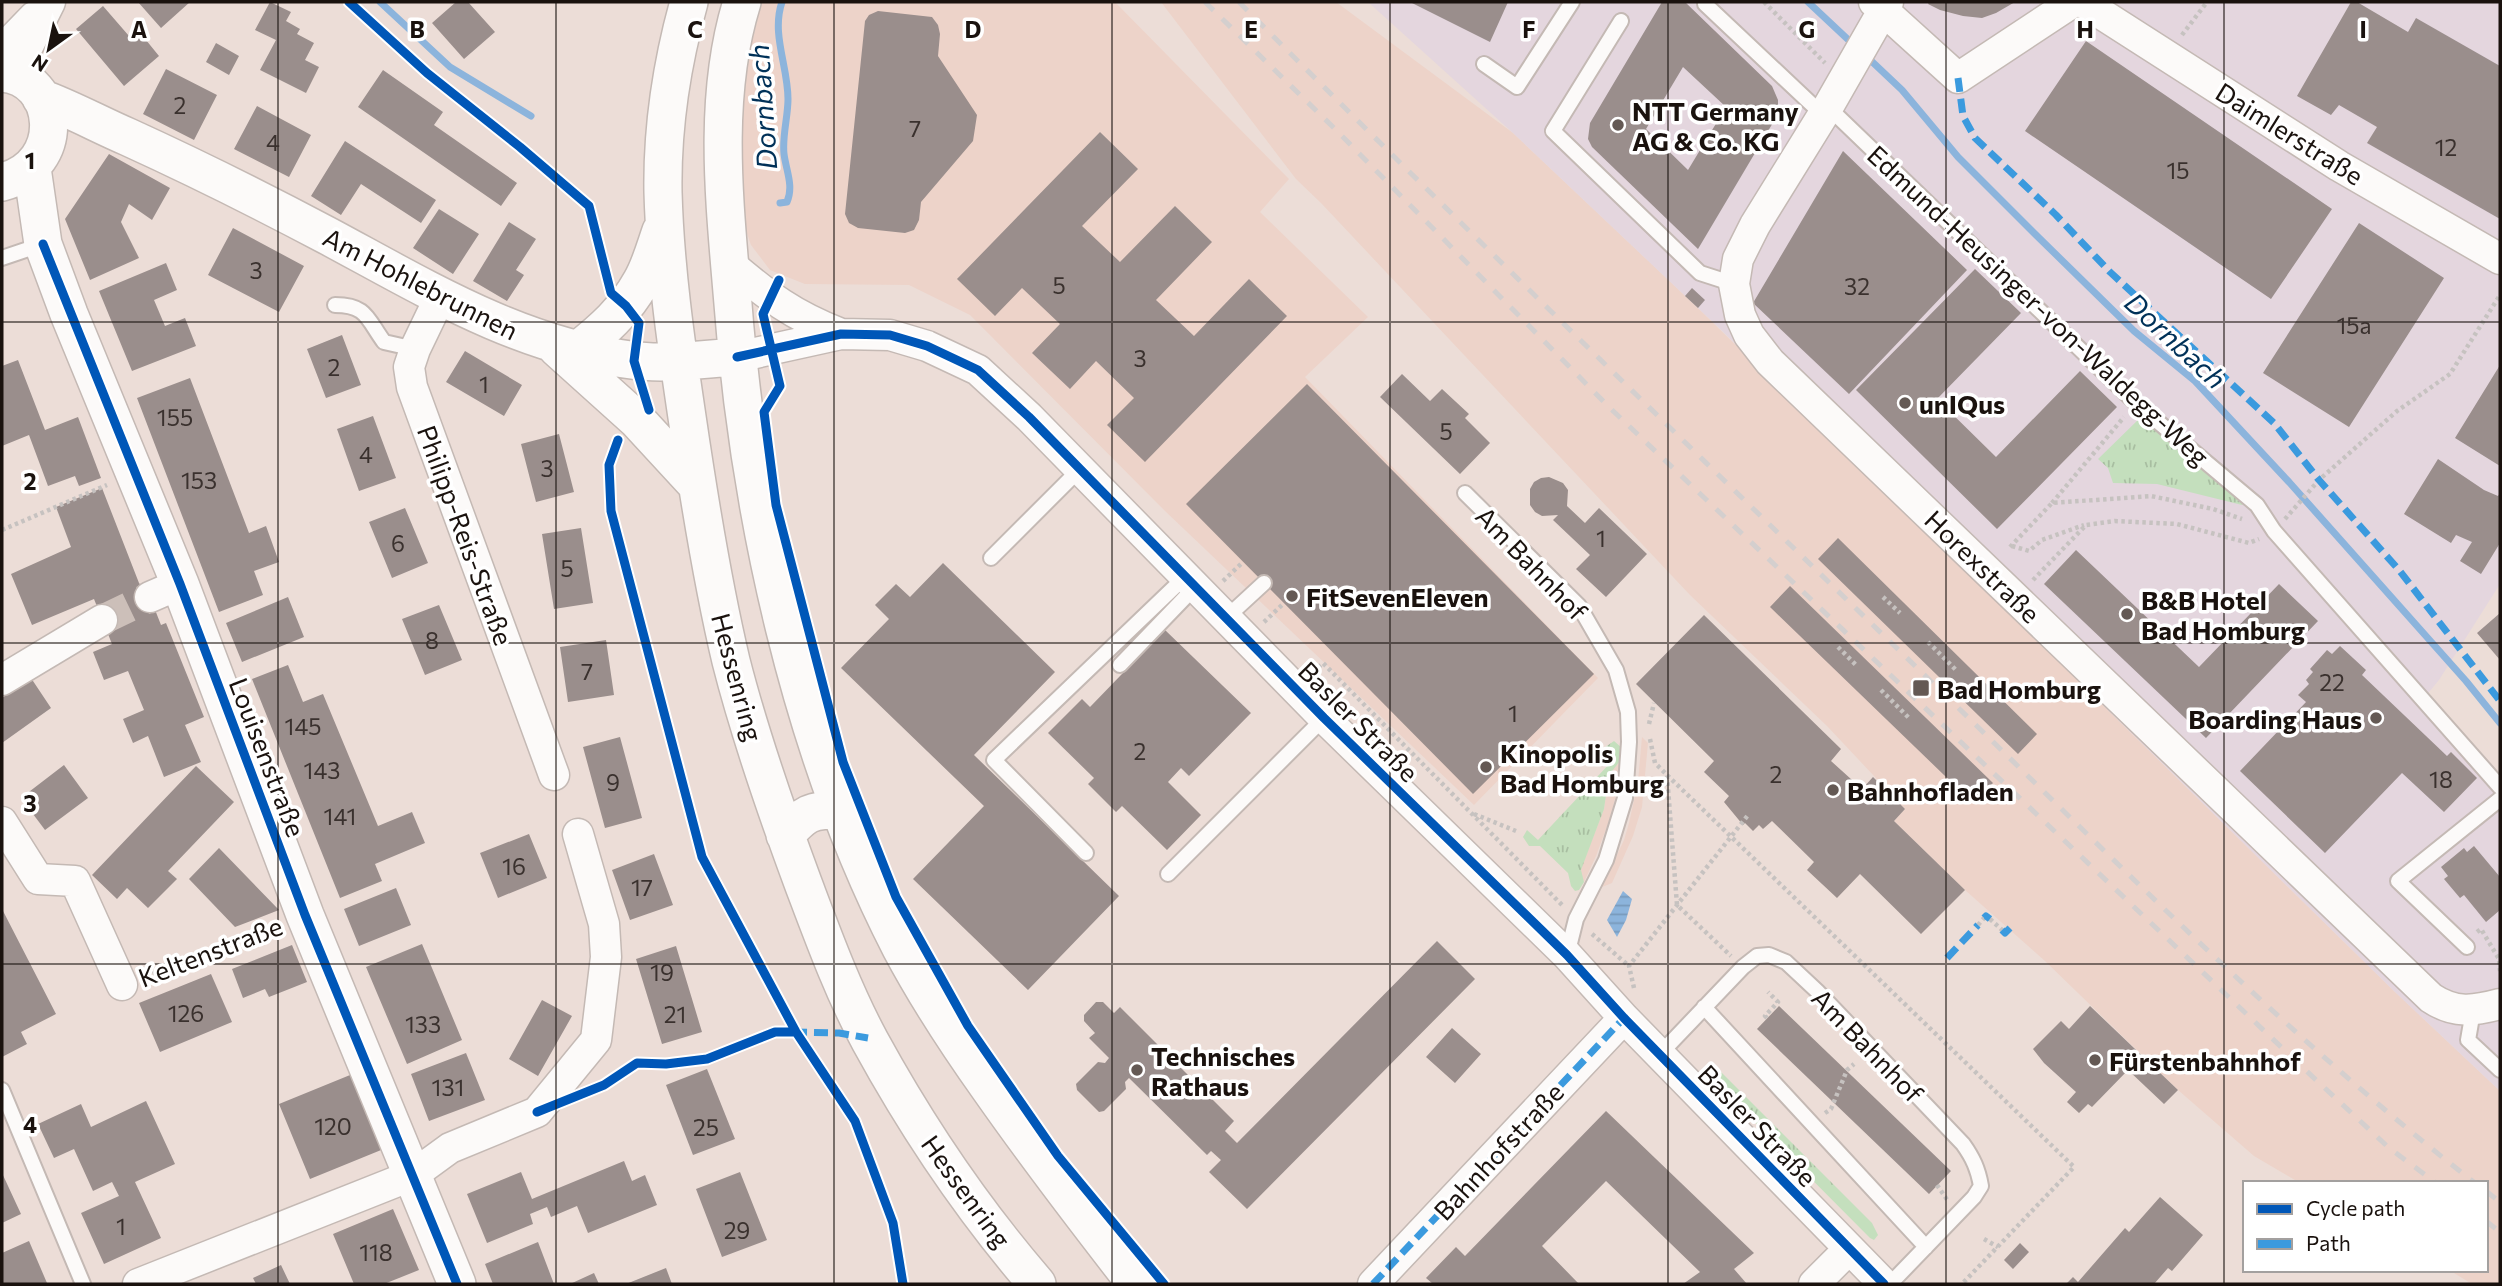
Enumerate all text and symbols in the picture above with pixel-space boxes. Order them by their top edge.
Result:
north arrow [14,14,84,84]
text: A [131,15,148,43]
text: B [409,15,425,43]
text: C [687,15,703,43]
text: D [965,15,982,43]
text: E [1244,15,1258,43]
text: F [1522,15,1536,43]
text: G [1799,15,1815,43]
text: H [2076,15,2094,43]
text: I [2359,15,2367,43]
water label: Dornbach [741,43,783,171]
text: N [27,50,52,77]
street label: Daimlerstraße [2211,75,2369,191]
house number: 2 [174,91,186,119]
place label: NTT Germany AG & Co. KG [1632,95,1799,156]
house number: 7 [909,114,921,142]
marker: NTT Germany AG & Co. KG [1610,117,1626,133]
house number: 4 [266,128,280,156]
house number: 12 [2435,133,2457,161]
street label: Edmund-Heusinger-von-Waldegg-Weg [1862,138,2216,472]
text: 1 [25,146,35,174]
house number: 15 [2166,156,2190,184]
street label: Am Hohlebrunnen [318,220,524,346]
house number: 3 [249,256,263,284]
house number: 5 [1052,271,1066,299]
house number: 32 [1844,272,1870,300]
water label: Dornbach [2118,285,2234,395]
house number: 15a [2336,311,2372,339]
house number: 3 [1133,344,1147,372]
house number: 2 [328,353,340,381]
house number: 1 [479,370,489,398]
place label: unIQus [1919,388,2005,419]
marker: unIQus [1897,395,1913,411]
house number: 155 [157,403,193,431]
house number: 5 [1439,417,1453,445]
street label: Philipp-Reis-Straße [412,421,520,649]
house number: 4 [359,440,373,468]
house number: 3 [540,454,554,482]
house number: 153 [181,466,217,494]
text: 2 [23,467,37,495]
street label: Am Bahnhof [1470,500,1594,627]
street label: Horexstraße [1919,503,2047,629]
house number: 1 [1596,524,1606,552]
house number: 6 [391,529,405,557]
house number: 5 [560,554,574,582]
place label: FitSevenEleven [1306,581,1489,612]
place label: B&B Hotel Bad Homburg [2141,584,2305,645]
marker: FitSevenEleven [1284,588,1300,604]
marker: B&B Hotel Bad Homburg [2119,606,2135,622]
street label: Hessenring [706,609,770,745]
house number: 8 [425,626,439,654]
street label: Basler Straße [1293,655,1425,787]
house number: 7 [581,657,593,685]
house number: 22 [2319,668,2345,696]
street label: Louisenstraße [223,673,313,841]
place label: Bad Homburg [1937,673,2101,704]
marker: Bad Homburg [1911,678,1931,698]
house number: 1 [1508,699,1518,727]
place label: Boarding Haus [2188,703,2362,734]
marker: Boarding Haus [2368,710,2384,726]
house number: 145 [285,712,321,740]
house number: 2 [1134,737,1146,765]
place label: Kinopolis Bad Homburg [1500,737,1664,798]
house number: 143 [304,756,340,784]
marker: Kinopolis Bad Homburg [1478,759,1494,775]
house number: 2 [1770,760,1782,788]
house number: 18 [2429,765,2453,793]
house number: 9 [606,768,620,796]
place label: Bahnhofladen [1847,775,2014,806]
marker: Bahnhofladen [1825,782,1841,798]
text: 3 [23,789,37,817]
house number: 141 [324,802,356,830]
house number: 16 [502,852,526,880]
house number: 17 [631,873,653,901]
street label: Keltenstraße [134,909,286,993]
house number: 19 [650,958,674,986]
street label: Am Bahnhof [1806,982,1930,1109]
house number: 126 [168,999,204,1027]
house number: 21 [664,1000,686,1028]
house number: 133 [405,1010,441,1038]
place label: Technisches Rathaus [1151,1040,1295,1101]
place label: Fürstenbahnhof [2109,1045,2301,1076]
marker: Fürstenbahnhof [2087,1052,2103,1068]
street label: Basler Straße [1692,1058,1824,1192]
marker: Technisches Rathaus [1129,1062,1145,1078]
house number: 131 [432,1073,464,1101]
street label: Bahnhofstraße [1427,1076,1569,1226]
text: 4 [23,1110,37,1138]
house number: 120 [314,1112,352,1140]
house number: 25 [693,1113,719,1141]
street label: Hessenring [916,1129,1018,1253]
legend [2243,1181,2488,1272]
text: Cycle path [2306,1195,2405,1220]
house number: 1 [116,1212,126,1240]
house number: 29 [724,1216,750,1244]
text: Path [2306,1230,2351,1255]
house number: 118 [359,1238,393,1266]

